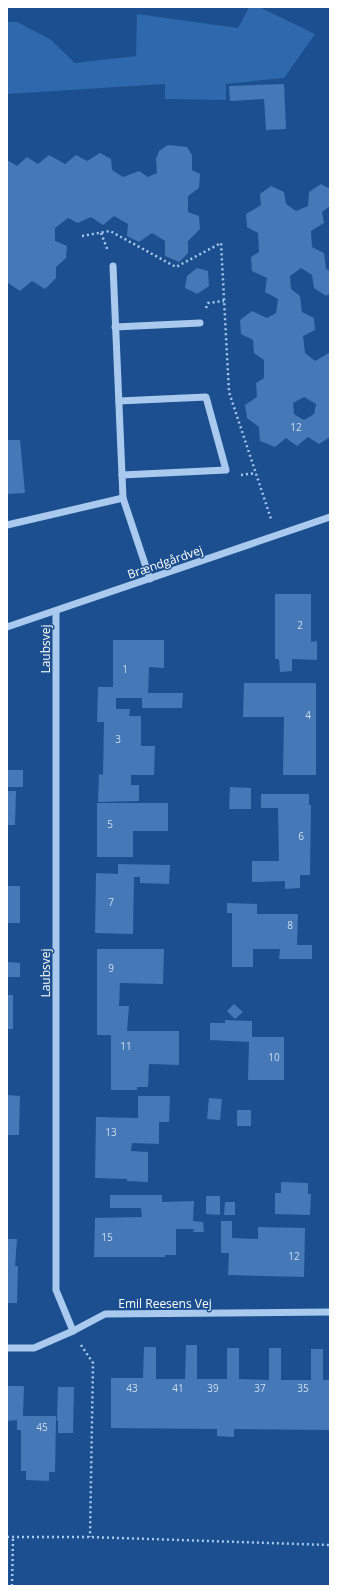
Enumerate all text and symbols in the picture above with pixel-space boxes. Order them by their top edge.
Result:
house number: 12 [290,420,302,434]
street label: Brændgårdvej [125,541,205,583]
house number: 2 [297,618,303,632]
street label: Laubsvej [37,624,54,674]
house number: 1 [122,662,128,676]
house number: 4 [305,708,311,722]
house number: 3 [115,732,121,746]
house number: 5 [107,817,113,831]
house number: 6 [298,829,304,843]
house number: 7 [108,895,114,909]
house number: 8 [287,918,293,932]
street label: Laubsvej [37,948,54,998]
house number: 9 [108,961,114,975]
house number: 11 [120,1039,132,1053]
house number: 10 [268,1050,280,1064]
house number: 13 [105,1125,117,1139]
house number: 15 [101,1230,113,1244]
house number: 12 [288,1249,300,1263]
street label: Emil Reesens Vej [118,1295,212,1312]
house number: 43 [126,1381,138,1395]
house number: 41 [172,1381,184,1395]
house number: 39 [207,1381,219,1395]
house number: 37 [254,1381,266,1395]
house number: 35 [297,1381,309,1395]
house number: 45 [36,1420,48,1434]

